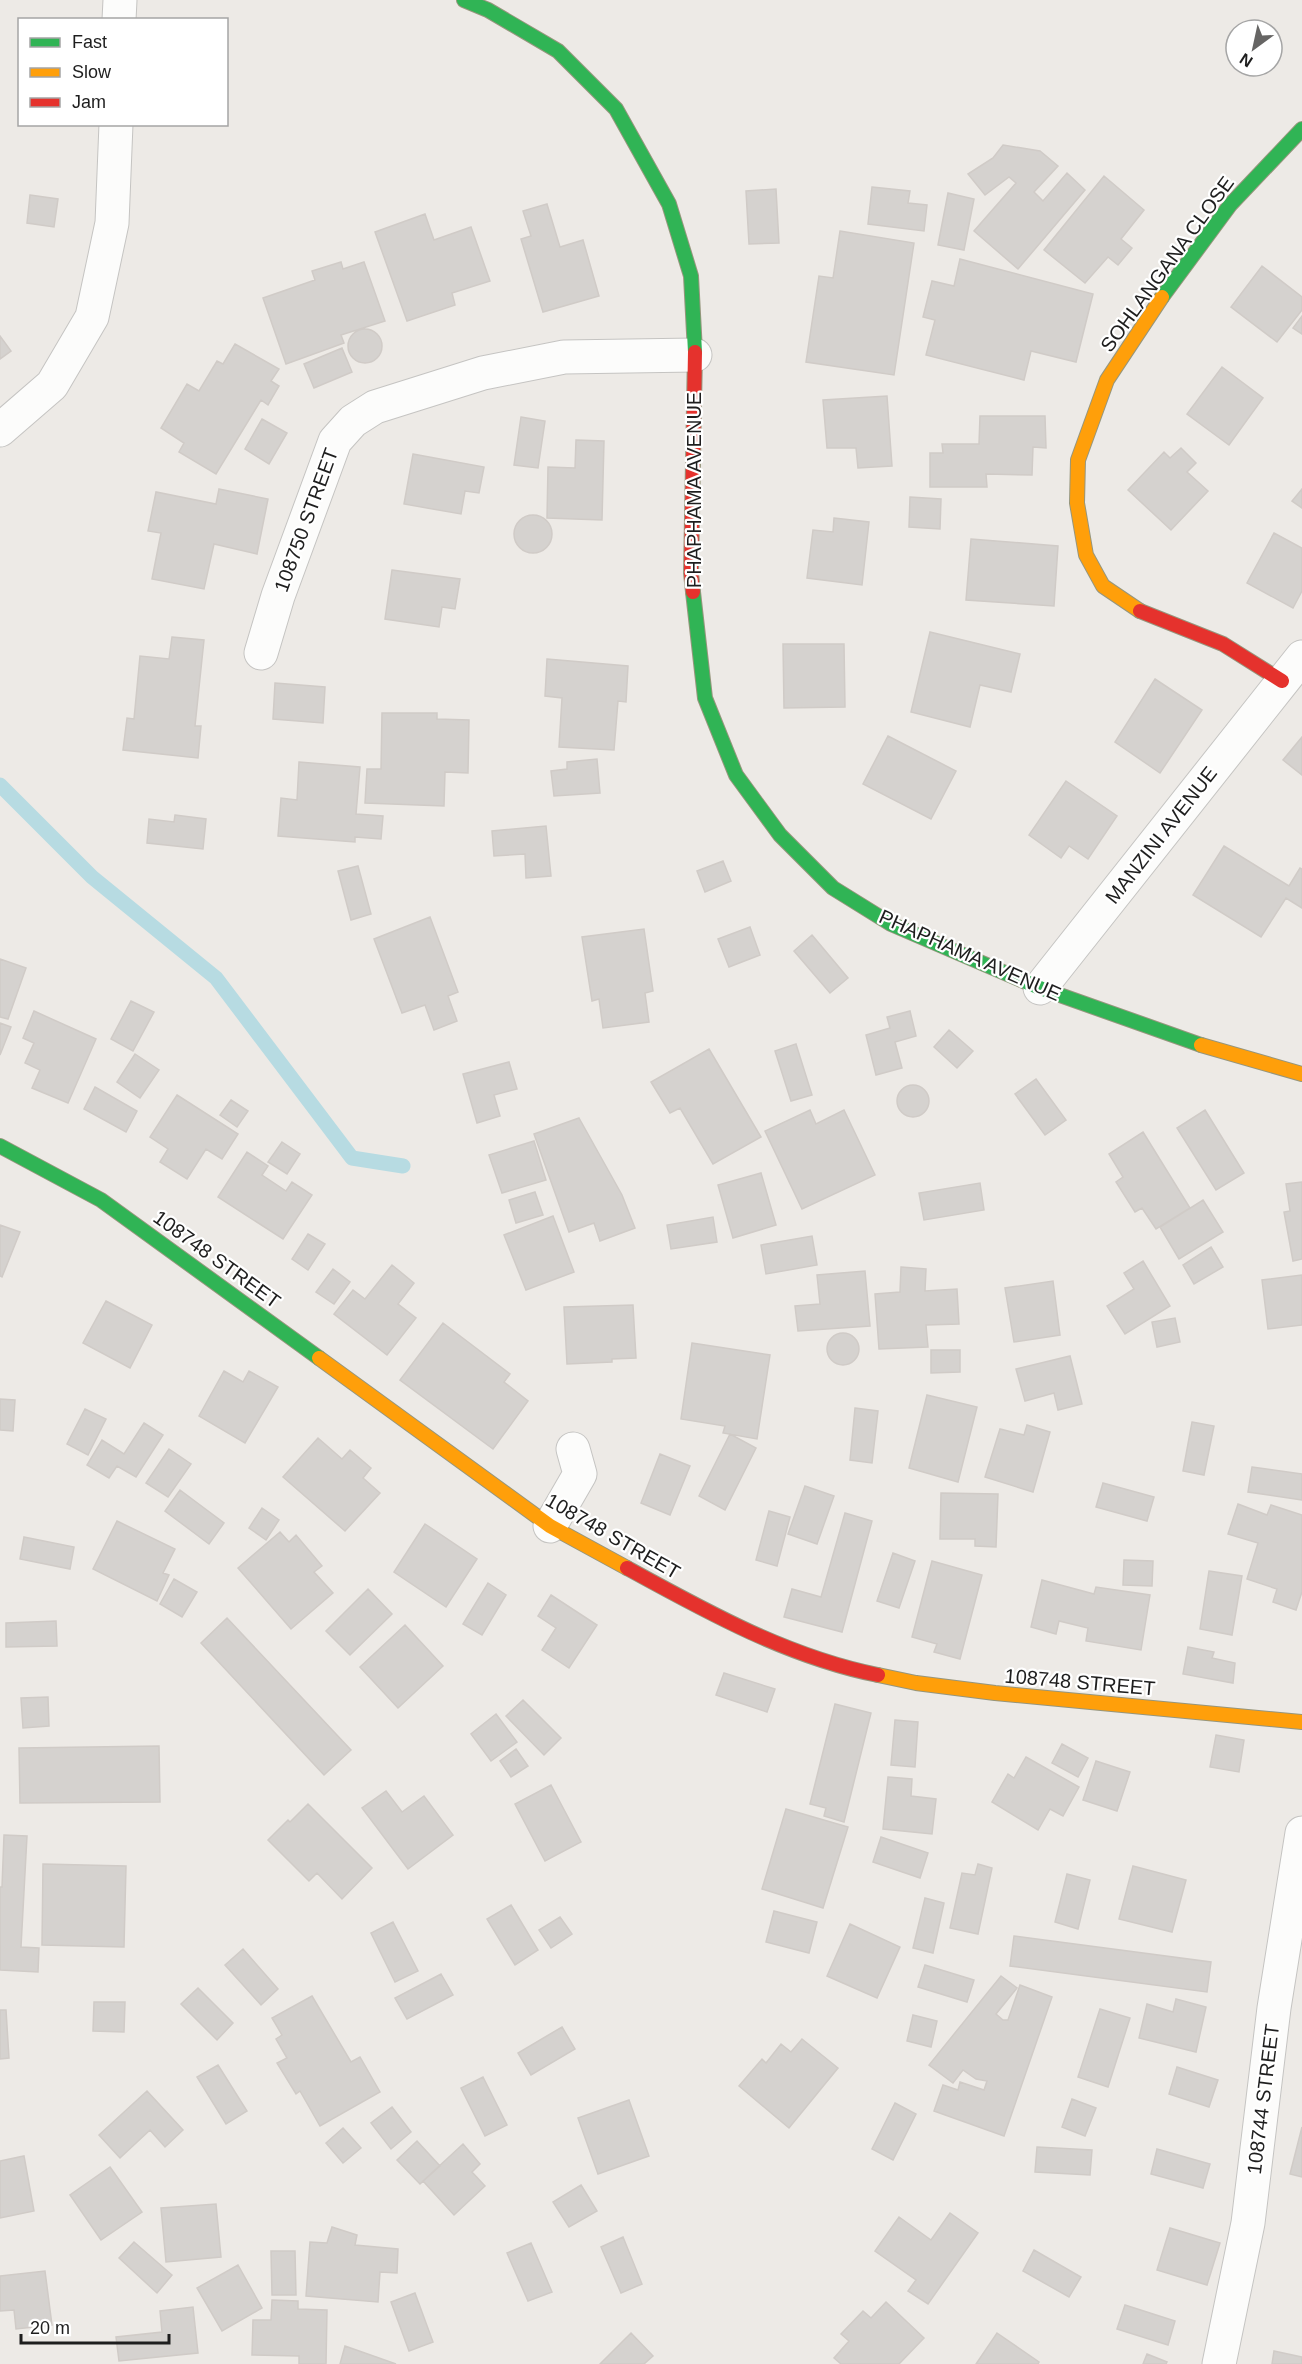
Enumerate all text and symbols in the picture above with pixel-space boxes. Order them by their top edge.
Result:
legend [18,18,228,126]
north arrow [1224,18,1284,78]
text: Fast [72,32,107,52]
text: N [1237,50,1256,70]
text: Slow [72,62,112,82]
text: Jam [72,92,106,112]
street label: SOHLANGANA CLOSE [1096,172,1238,356]
street label: PHAPHAMA AVENUE [683,392,705,588]
street label: 108750 STREET [270,445,342,595]
street label: MANZINI AVENUE [1101,762,1221,908]
street label: PHAPHAMA AVENUE [876,905,1064,1005]
street label: 108748 STREET [149,1206,285,1312]
street label: 108748 STREET [542,1489,684,1583]
street label: 108748 STREET [1004,1664,1156,1700]
street label: 108744 STREET [1243,2023,1283,2175]
scale bar [21,2307,170,2345]
text: 20 m [30,2318,70,2338]

